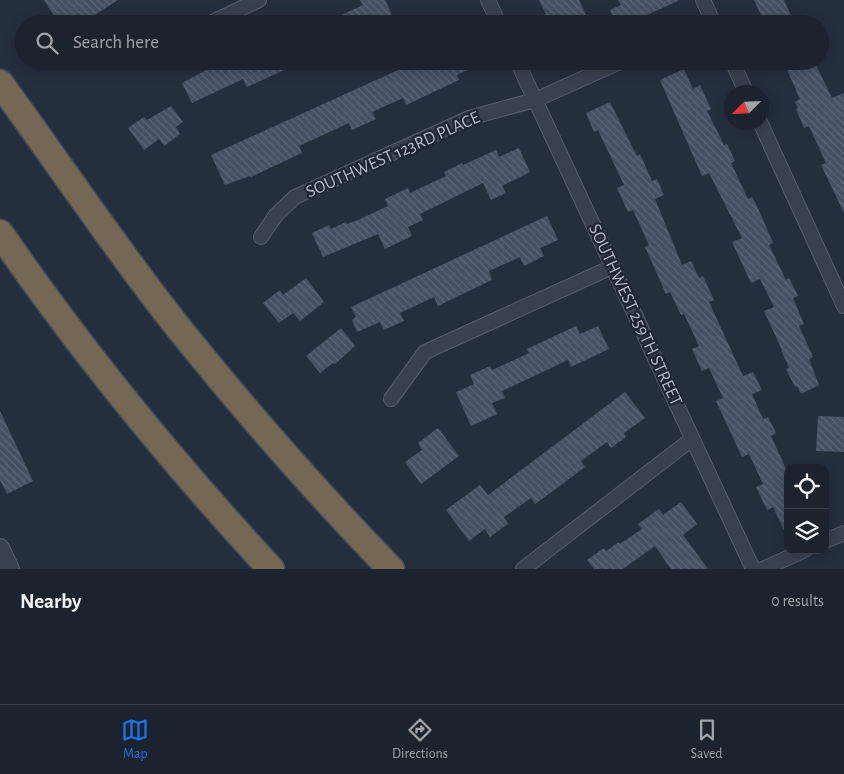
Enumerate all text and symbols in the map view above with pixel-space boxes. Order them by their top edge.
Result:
search box [15,15,829,70]
icon: search [33,29,61,57]
text: Search here [73,33,159,52]
north arrow [724,85,769,130]
street label: SOUTHWEST 123RD PLACE [303,108,483,201]
street label: SOUTHWEST 259TH STREET [585,221,685,409]
map controls [784,464,829,554]
button: locate [784,464,829,509]
button: layers [784,509,829,554]
text: Nearby [20,591,81,612]
text: 0 results [771,593,824,609]
tab: Map [121,716,149,763]
tab: Directions [392,716,448,763]
tab: Saved [691,716,723,763]

